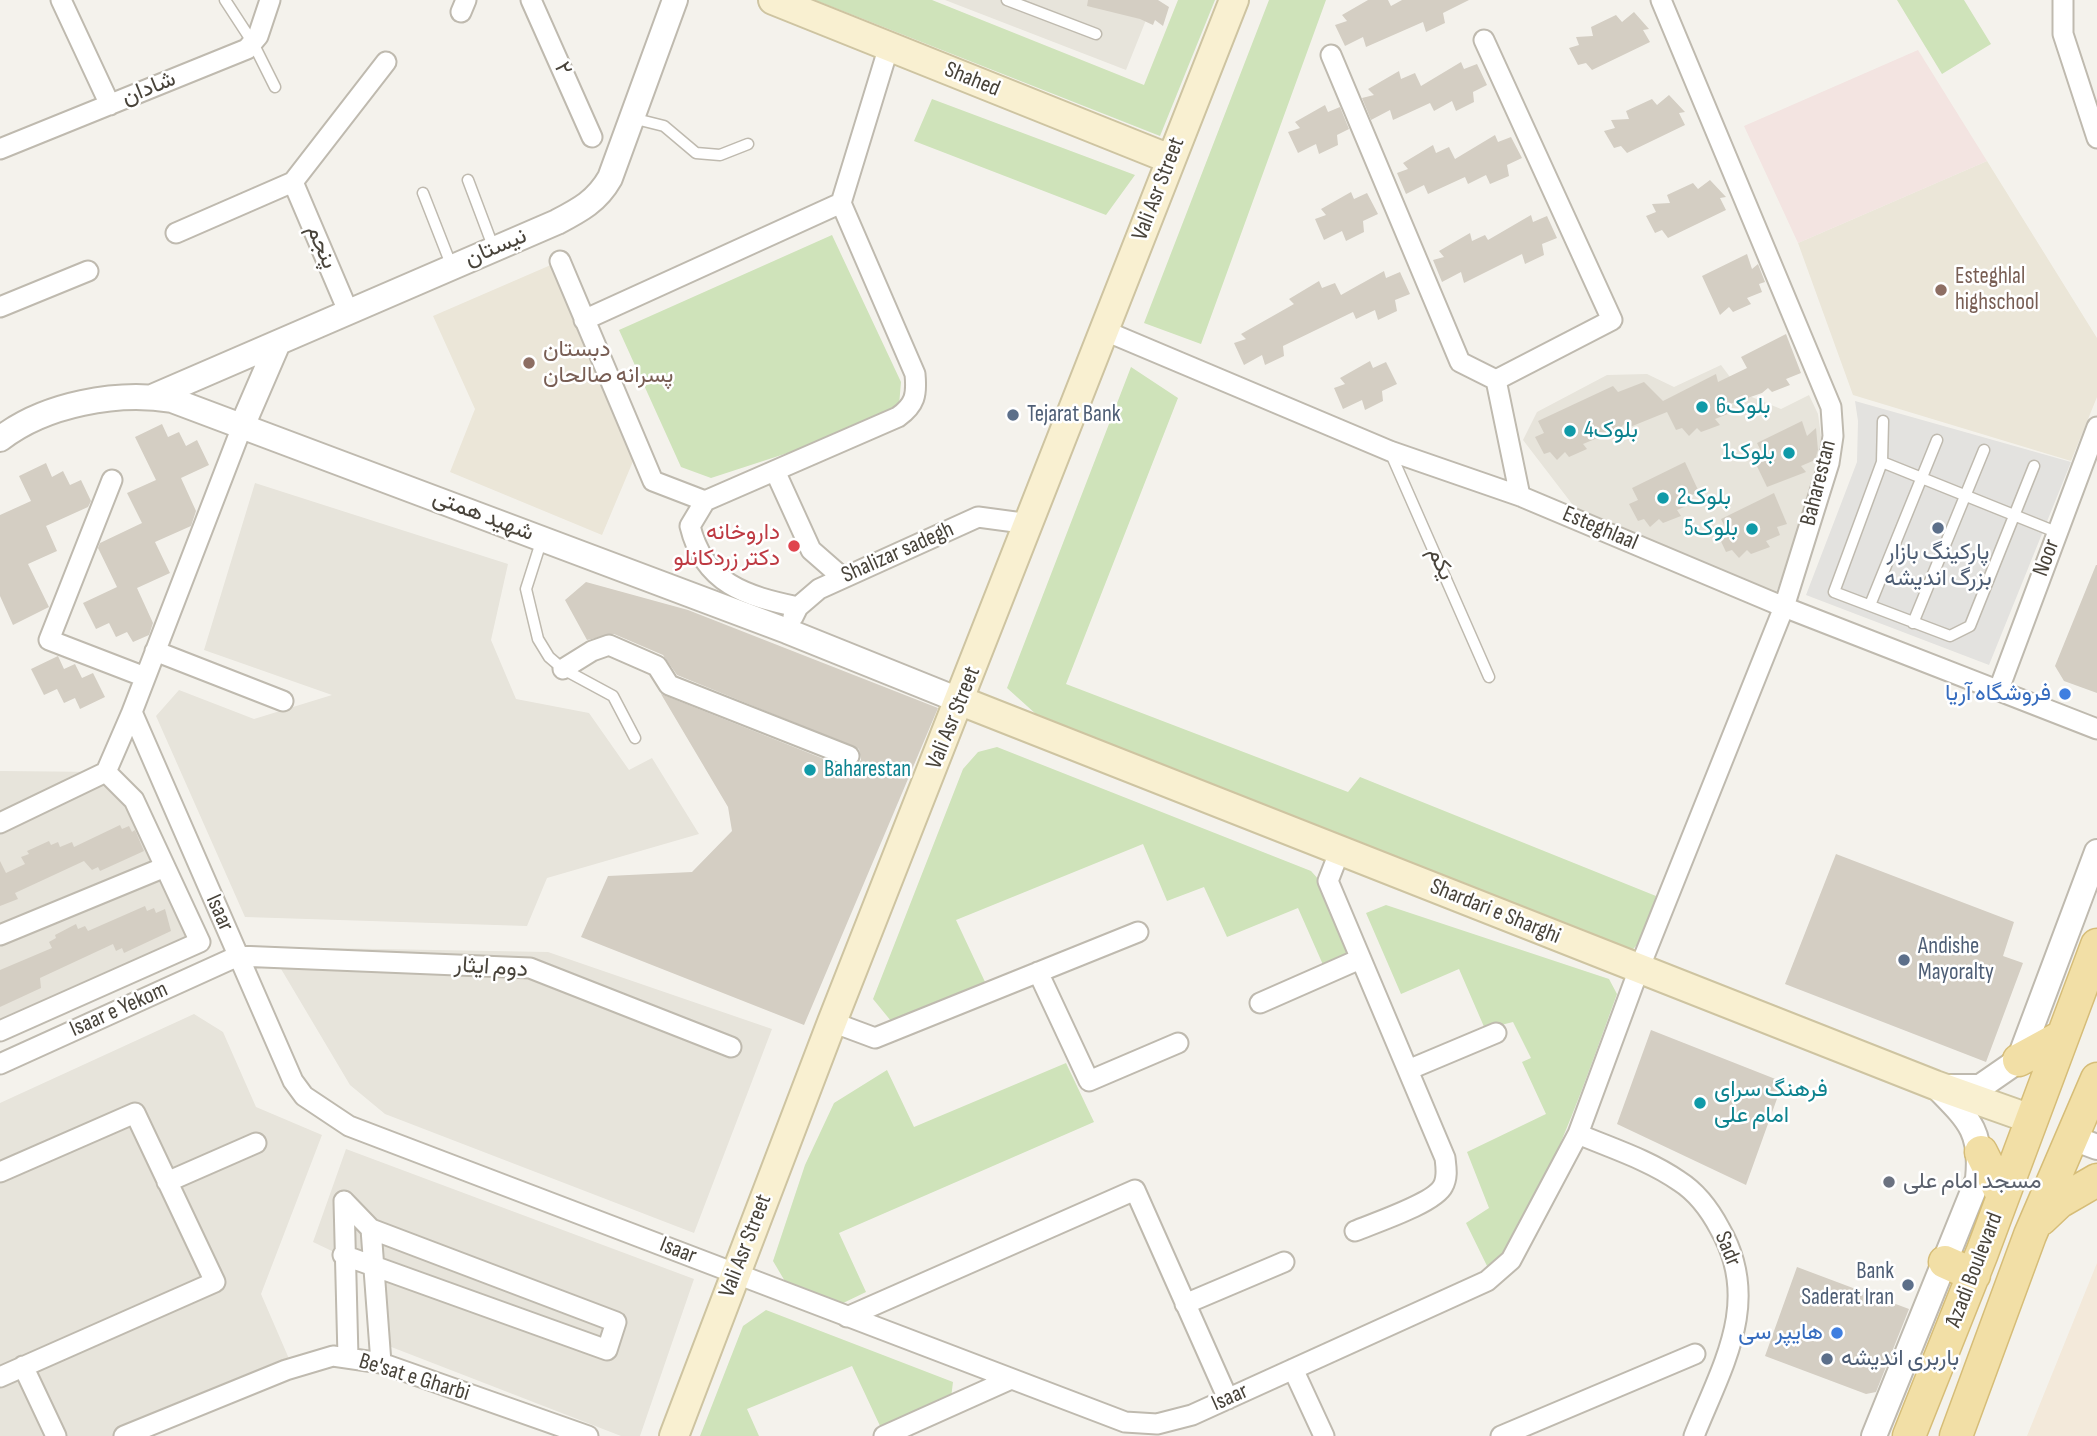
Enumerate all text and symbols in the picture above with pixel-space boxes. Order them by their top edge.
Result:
street label: Shahed [940,56,1004,104]
street label: ۲ [547,58,577,80]
street label: شادان [118,66,180,112]
street label: Vali Asr Street [1127,134,1191,244]
street label: پنجم [299,221,343,273]
street label: نيستان [461,223,531,273]
place label: Esteghlal highschool [1955,263,2039,317]
marker: Esteghlal highschool [1933,282,1949,298]
place label: دبستان پسرانه صالحان [543,336,674,390]
marker: دبستان پسرانه صالحان [521,355,537,371]
place label: بلوک6 [1716,393,1771,421]
marker: بلوک6 [1694,399,1710,415]
place label: Tejarat Bank [1027,401,1121,429]
marker: Tejarat Bank [1005,407,1021,423]
place label: بلوک4 [1584,417,1638,445]
marker: بلوک4 [1562,423,1578,439]
street label: Baharestan [1795,437,1843,529]
place label: بلوک1 [1722,439,1775,467]
marker: بلوک1 [1781,445,1797,461]
street label: شهید همتی [429,484,537,548]
place label: بلوک2 [1677,484,1731,512]
marker: بلوک2 [1655,490,1671,506]
street label: Esteghlaal [1558,501,1642,557]
place label: بلوک5 [1684,515,1738,543]
street label: Shalizar sadegh [838,516,958,590]
place label: داروخانه دکتر زردکانلو [674,519,780,573]
marker: پارکینگ بازار بزرگ اندیشه [1930,520,1946,536]
marker: بلوک5 [1744,521,1760,537]
street label: Noor [2028,536,2066,580]
marker: داروخانه دکتر زردکانلو [786,538,802,554]
place label: پارکینگ بازار بزرگ اندیشه [1884,539,1992,593]
street label: یکم [1421,543,1459,585]
street label: Vali Asr Street [921,663,987,773]
place label: فروشگاه آریا [1945,680,2051,708]
marker: فروشگاه آریا [2057,686,2073,702]
place label: Baharestan [824,756,911,784]
marker: Baharestan [802,762,818,778]
street label: Shardari e Sharghi [1426,873,1564,951]
street label: Isaar [199,890,239,936]
place label: Andishe Mayoralty [1918,933,1994,987]
street label: دوم ایثار [453,952,529,984]
marker: Andishe Mayoralty [1896,952,1912,968]
street label: Isaar e Yekom [66,976,172,1044]
place label: فرهنگ سرای امام علی [1714,1076,1828,1130]
marker: فرهنگ سرای امام علی [1692,1095,1708,1111]
place label: مسجد امام علی [1903,1168,2041,1196]
marker: مسجد امام علی [1881,1174,1897,1190]
street label: Vali Asr Street [714,1191,778,1301]
street label: َAzadi Boulevard [1940,1209,2010,1331]
street label: Sadr [1708,1228,1746,1270]
street label: Isaar [656,1231,700,1271]
place label: Bank Saderat Iran [1801,1258,1894,1312]
marker: Bank Saderat Iran [1900,1277,1916,1293]
place label: هایپر سی [1738,1319,1823,1347]
marker: هایپر سی [1829,1325,1845,1341]
place label: باربری اندیشه [1841,1345,1959,1373]
street label: Be'sat e Gharbi [355,1348,473,1408]
marker: باربری اندیشه [1819,1351,1835,1367]
street label: Isaar [1207,1378,1253,1418]

